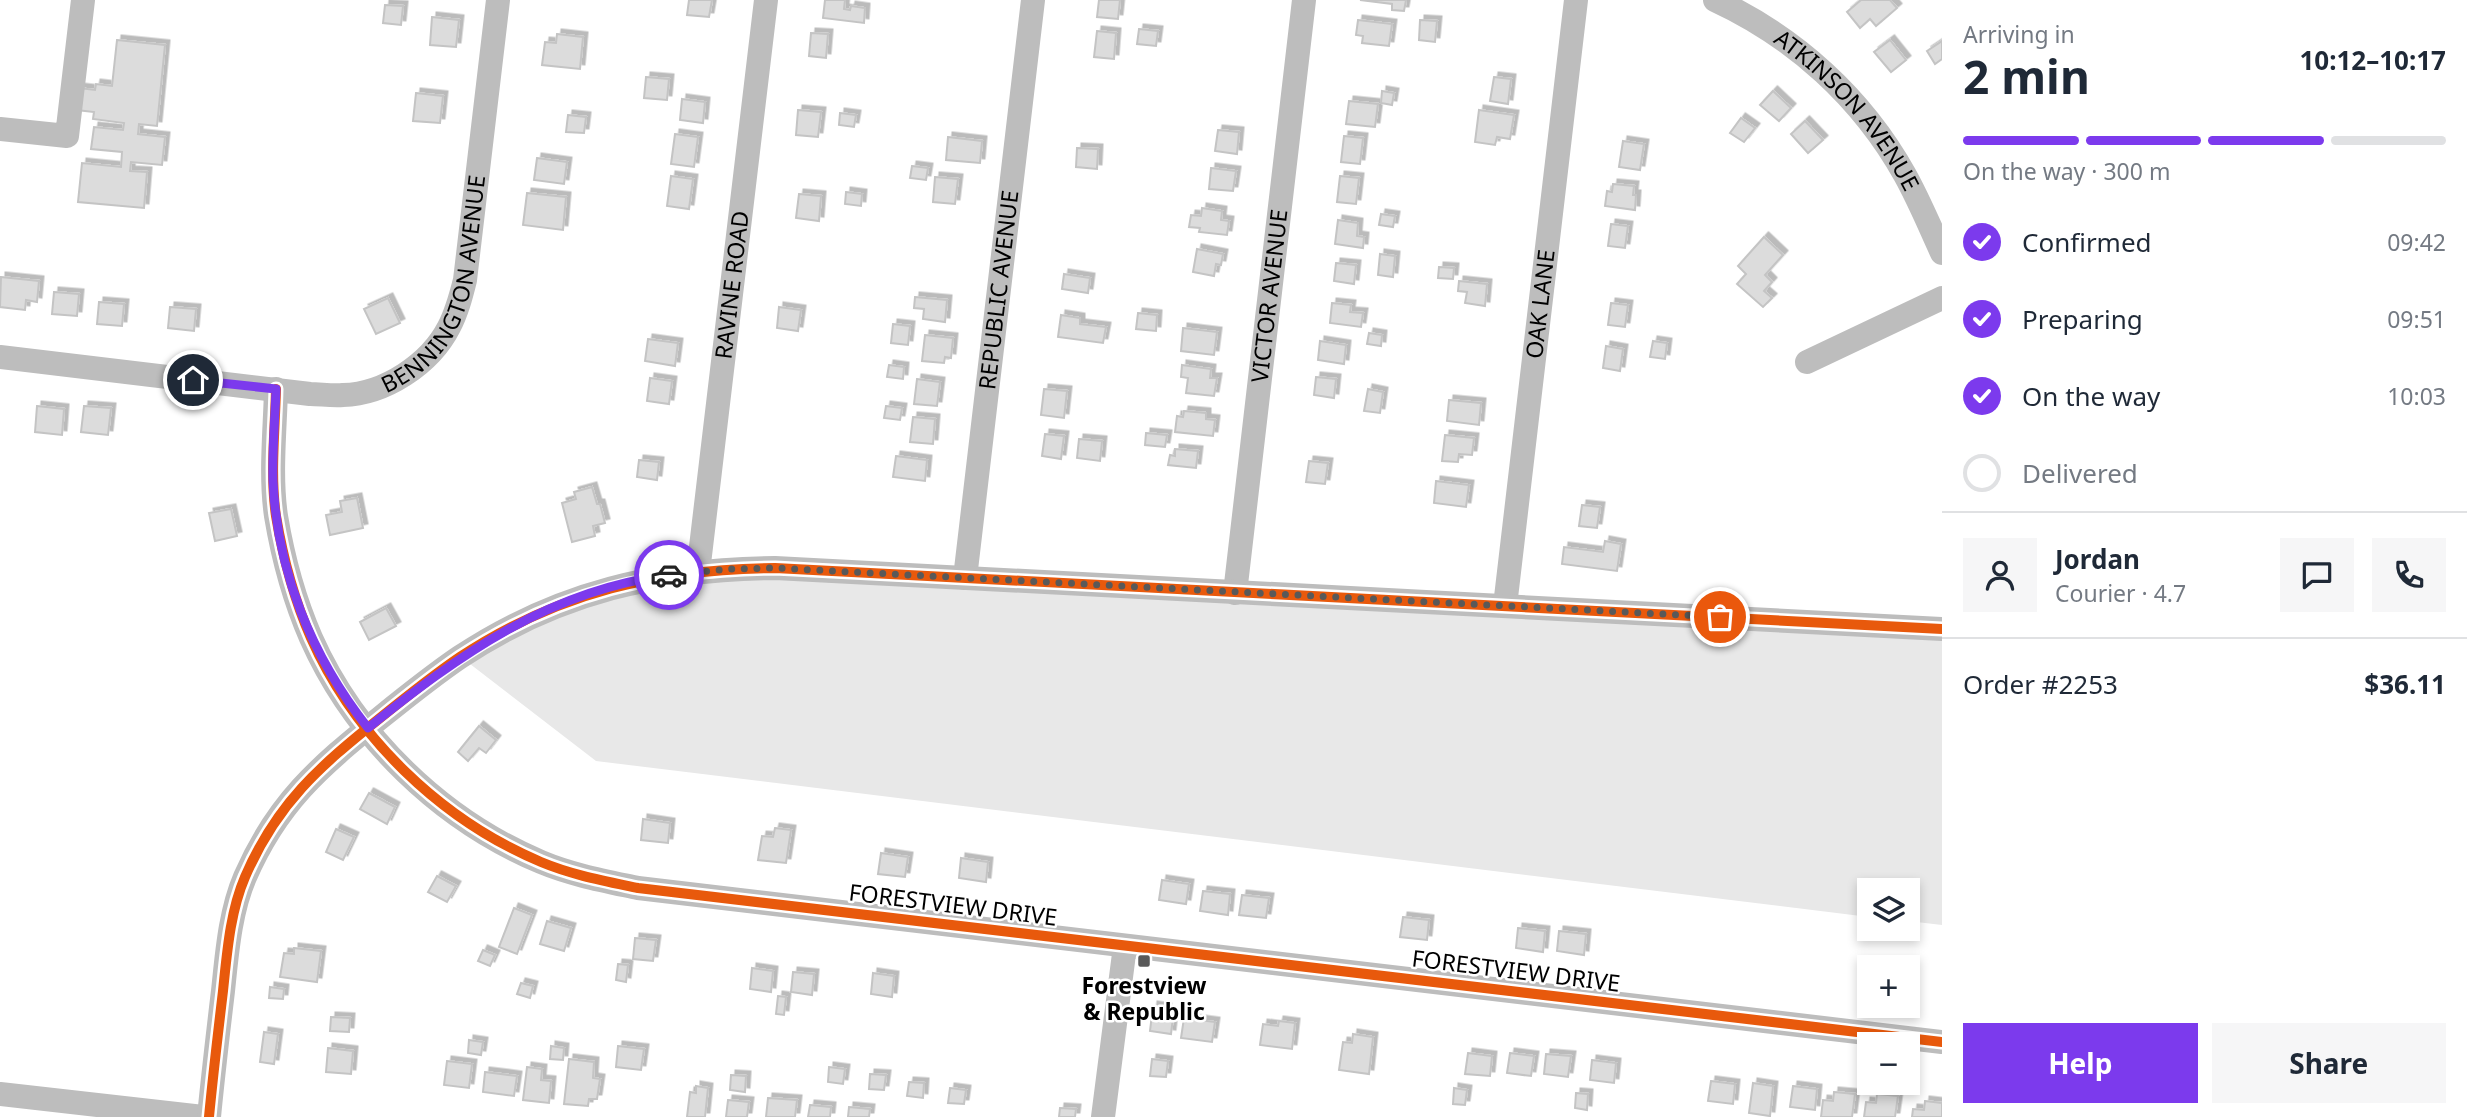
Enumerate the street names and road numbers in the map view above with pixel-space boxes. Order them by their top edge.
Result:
street label: ATKINSON AVENUE [1768,21,1928,196]
street label: BENNINGTON AVENUE [375,173,492,400]
street label: REPUBLIC AVENUE [970,188,1026,391]
street label: VICTOR AVENUE [1243,207,1295,384]
street label: RAVINE ROAD [706,209,756,361]
street label: OAK LANE [1517,248,1562,360]
street label: FORESTVIEW DRIVE [847,875,1059,933]
street label: FORESTVIEW DRIVE [1410,941,1622,999]

